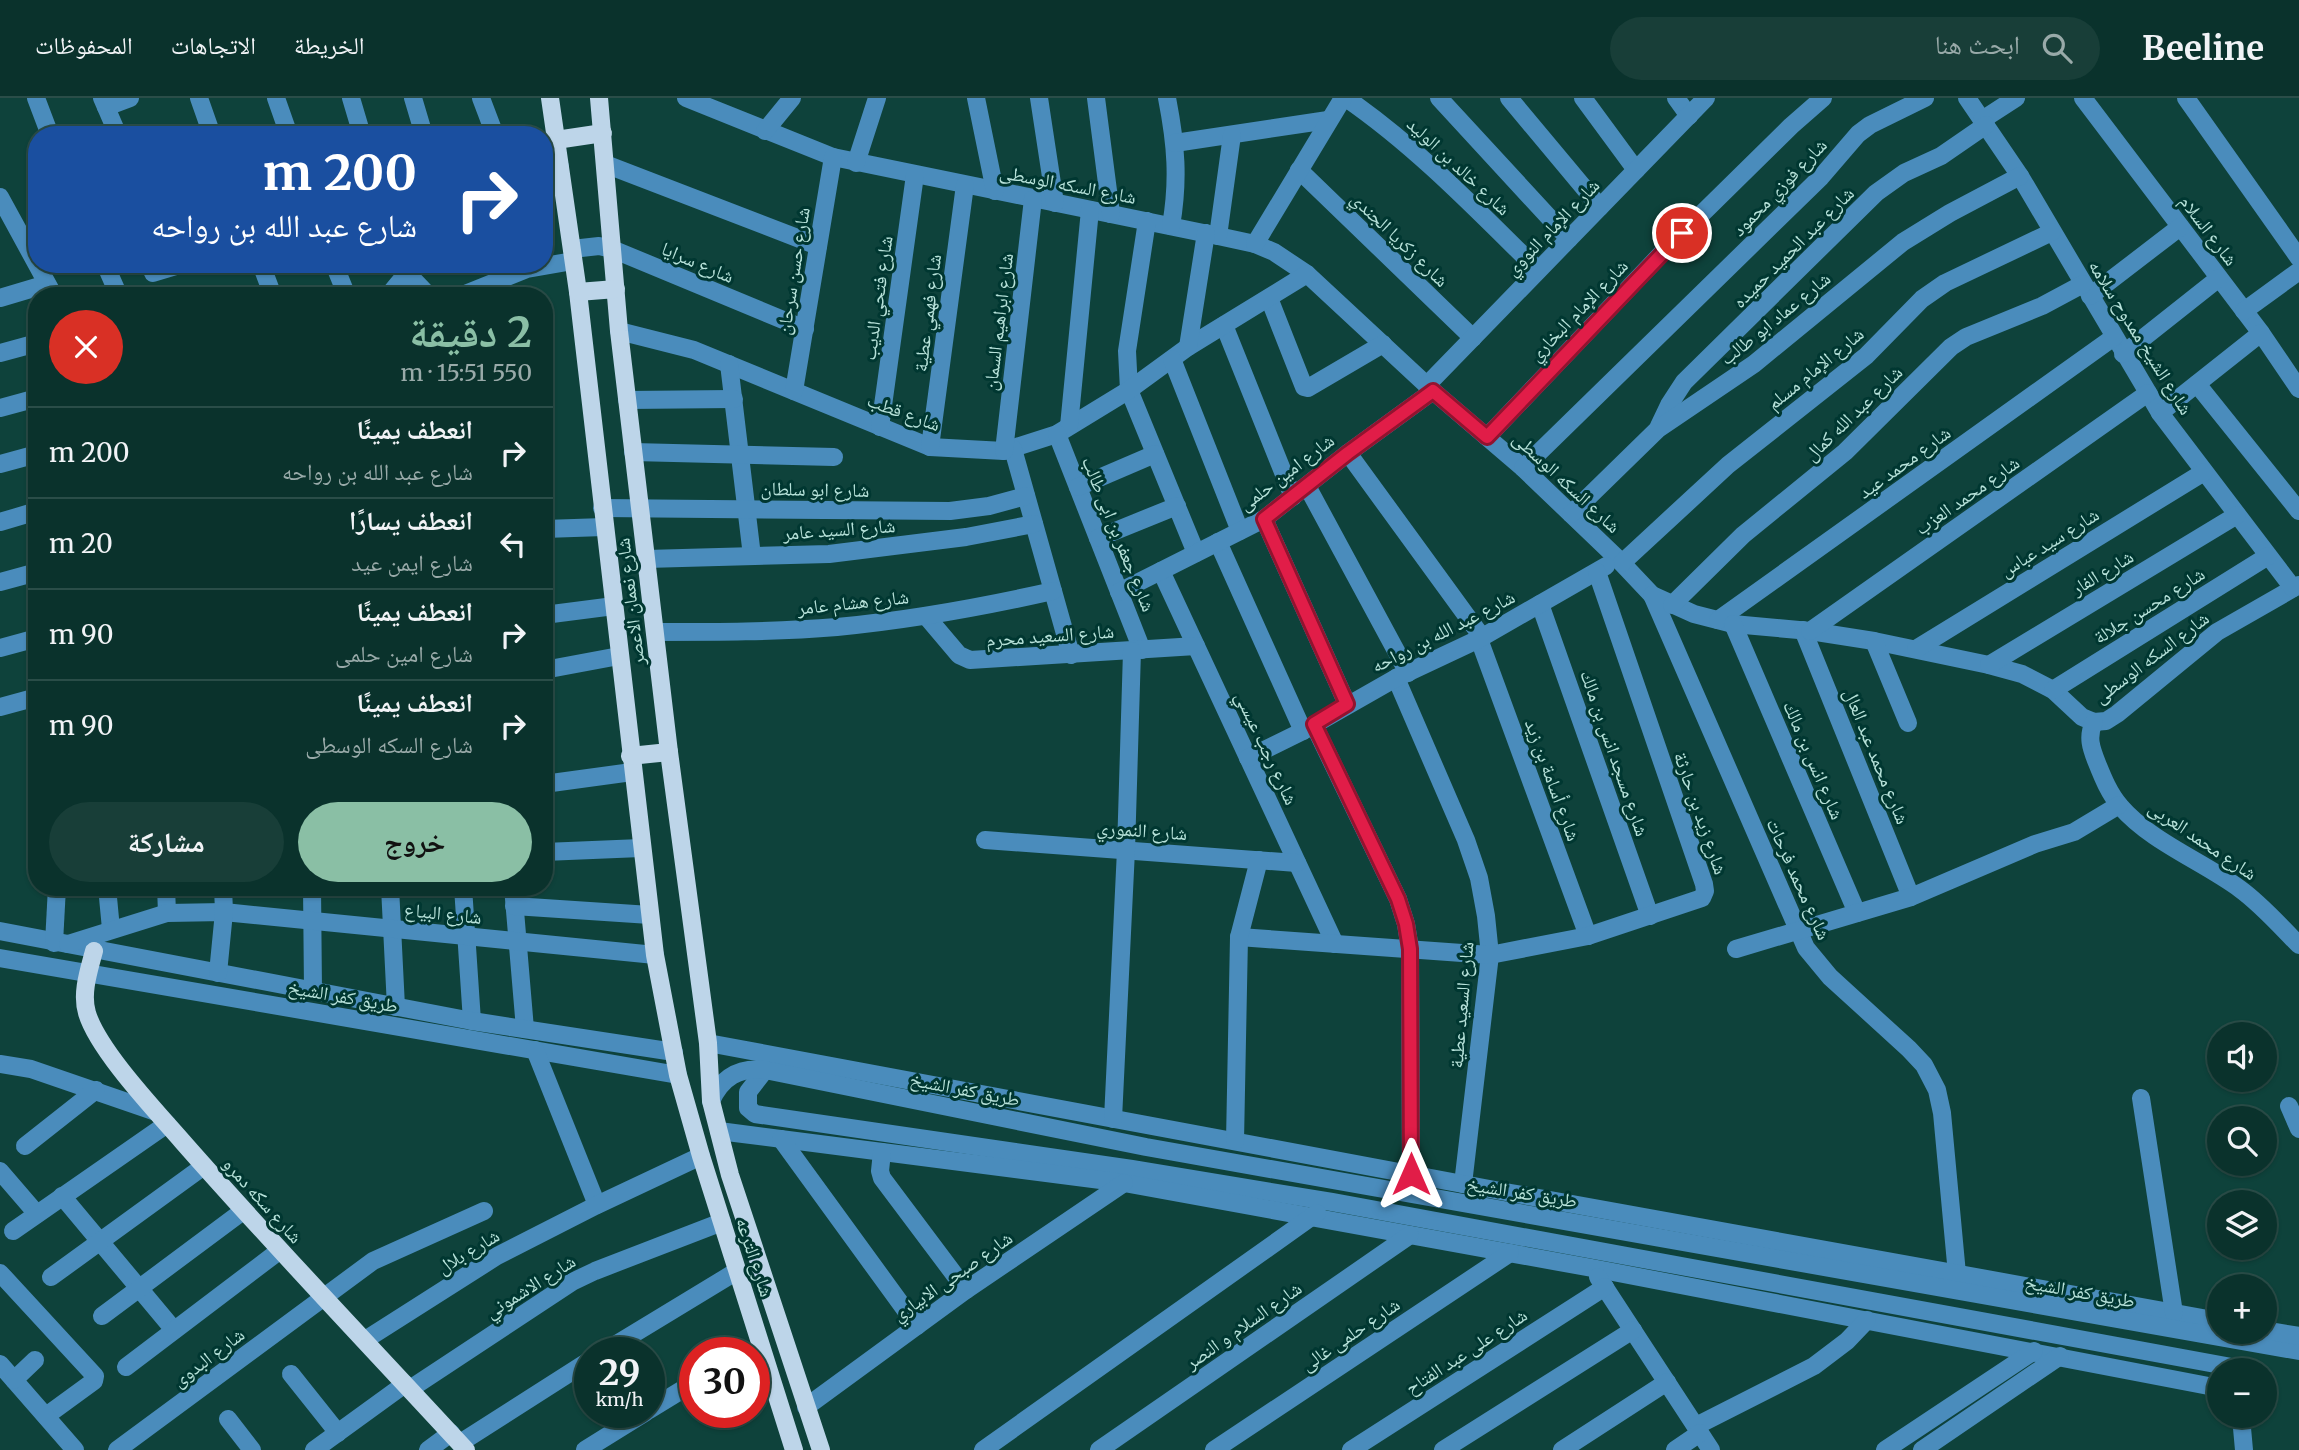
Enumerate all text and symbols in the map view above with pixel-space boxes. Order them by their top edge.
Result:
search box [1610,17,2100,80]
text: ابحث هنا [1935,28,2020,61]
text: Beeline [2142,28,2264,69]
icon: search [2038,29,2076,67]
text: المحفوظات [35,30,133,61]
text: الاتجاهات [171,30,256,61]
text: الخريطة [294,30,365,61]
street label: شارع خالد بن الوليد [1402,112,1516,220]
street label: شارع فوزي محمود [1726,133,1834,244]
text: 200 m [263,142,417,203]
icon: right [441,154,532,245]
street label: شارع السكه الوسطى [998,159,1138,209]
street label: شارع الإمام النووي [1500,173,1607,283]
street label: شارع عبد الحميد حميده [1727,181,1859,313]
street label: شارع زكريا الجندي [1343,186,1454,294]
street label: شارع السلام [2173,190,2243,271]
pin [1652,203,1712,263]
street label: شارع حسن سرحان [771,205,815,337]
text: شارع عبد الله بن رواحه [151,206,417,246]
icon: arrive [1663,214,1701,252]
street label: شارع فتحي الديب [856,234,901,362]
street label: شارع سرايا [658,236,738,288]
street label: شارع ابراهيم السمان [978,252,1019,392]
street label: شارع فهمي عطية [908,253,950,374]
street label: شارع الإمام البخاري [1523,254,1636,369]
street label: شارع الشيخ ممدوح سلامه [2083,255,2198,419]
street label: شارع عماد ابو طالب [1715,266,1835,370]
text: 2 دقيقة [409,306,532,358]
button: close [49,310,123,384]
street label: شارع الإمام مسلم [1762,321,1870,416]
text: 550 m · 15:51 [400,358,532,387]
street label: شارع عبد الله كمال [1799,360,1907,466]
street label: شارع قطب [864,388,944,436]
text: انعطف يمينًا [357,413,473,446]
street label: شارع محمد عيد [1853,420,1955,504]
street label: شارع السكه الوسطى [1508,426,1626,538]
street label: شارع امين حلمى [1233,428,1339,516]
icon: right [494,434,532,472]
text: 200 m [49,436,130,469]
street label: شارع محمد العزب [1910,450,2024,540]
street label: شارع جعفر بن ابى طالب [1077,453,1161,615]
text: شارع عبد الله بن رواحه [282,457,473,486]
street label: شارع ابو سلطان [760,476,870,502]
street label: شارع سيد عباس [1995,502,2103,582]
text: انعطف يسارًا [349,504,473,537]
street label: شارع السيد عامر [781,513,896,545]
icon: left [494,525,532,563]
text: 20 m [49,527,113,560]
street label: شارع نعمان الاعصر [610,537,650,668]
street label: شارع الفار [2066,544,2138,600]
text: شارع ايمن عيد [351,548,473,577]
street label: شارع محسن جلالة [2089,561,2209,649]
street label: شارع هشام عامر [795,584,910,622]
street label: شارع عبد الله بن رواحه [1367,584,1519,678]
text: انعطف يمينًا [357,595,473,628]
street label: شارع السكه الوسطى [2088,606,2214,708]
icon: right [494,616,532,654]
text: 90 m [49,618,114,651]
street label: شارع السعيد محرم [985,619,1115,653]
text: شارع امين حلمى [335,639,473,668]
street label: شارع مسجد انس بن مالك [1575,667,1655,839]
street label: شارع محمد عبد العال [1839,685,1915,827]
text: انعطف يمينًا [357,686,473,719]
street label: شارع رجب عيسي [1227,688,1304,810]
street label: شارع انس بن مالك [1778,697,1850,823]
icon: right [494,707,532,745]
text: 90 m [49,709,114,742]
street label: شارع أسامة بن زيد [1520,716,1586,844]
text: شارع السكه الوسطى [305,730,473,759]
street label: شارع زيد بن حارثة [1669,749,1733,877]
street label: شارع محمد العربى [2144,795,2262,885]
button: مشاركة [49,802,284,882]
button: خروج [298,802,532,882]
street label: شارع النموري [1096,815,1188,849]
street label: شارع محمد فرحات [1761,815,1837,943]
street label: شارع البياع [403,897,483,929]
street label: شارع السعيد عطية [1444,941,1478,1069]
street label: طريق كفر الشيخ [286,975,400,1018]
map controls [2207,1022,2277,1428]
button: sound [2207,1022,2277,1092]
street label: طريق كفر الشيخ [908,1067,1022,1112]
button: search [2207,1106,2277,1176]
position arrow [1374,1137,1448,1211]
street label: شارع سكه دمرو [218,1152,308,1248]
street label: طريق كفر الشيخ [1465,1171,1579,1214]
button: layers [2207,1190,2277,1260]
street label: شارع الترعه [731,1214,779,1300]
street label: شارع بلال [432,1223,504,1279]
street label: شارع صبحى الابياري [887,1226,1019,1330]
street label: شارع الاشموني [480,1249,582,1327]
street label: طريق كفر الشيخ [2023,1270,2137,1313]
button: + [2207,1274,2277,1344]
street label: شارع السلام و النصر [1179,1276,1307,1376]
street label: شارع حلمى غالى [1296,1292,1404,1376]
street label: شارع على عبد الفتاح [1400,1303,1532,1399]
street label: شارع البدوى [167,1322,249,1392]
speed limit sign: 30 [679,1337,770,1428]
text: 29 [599,1351,640,1395]
button: − [2207,1358,2277,1428]
text: km/h [596,1388,643,1411]

